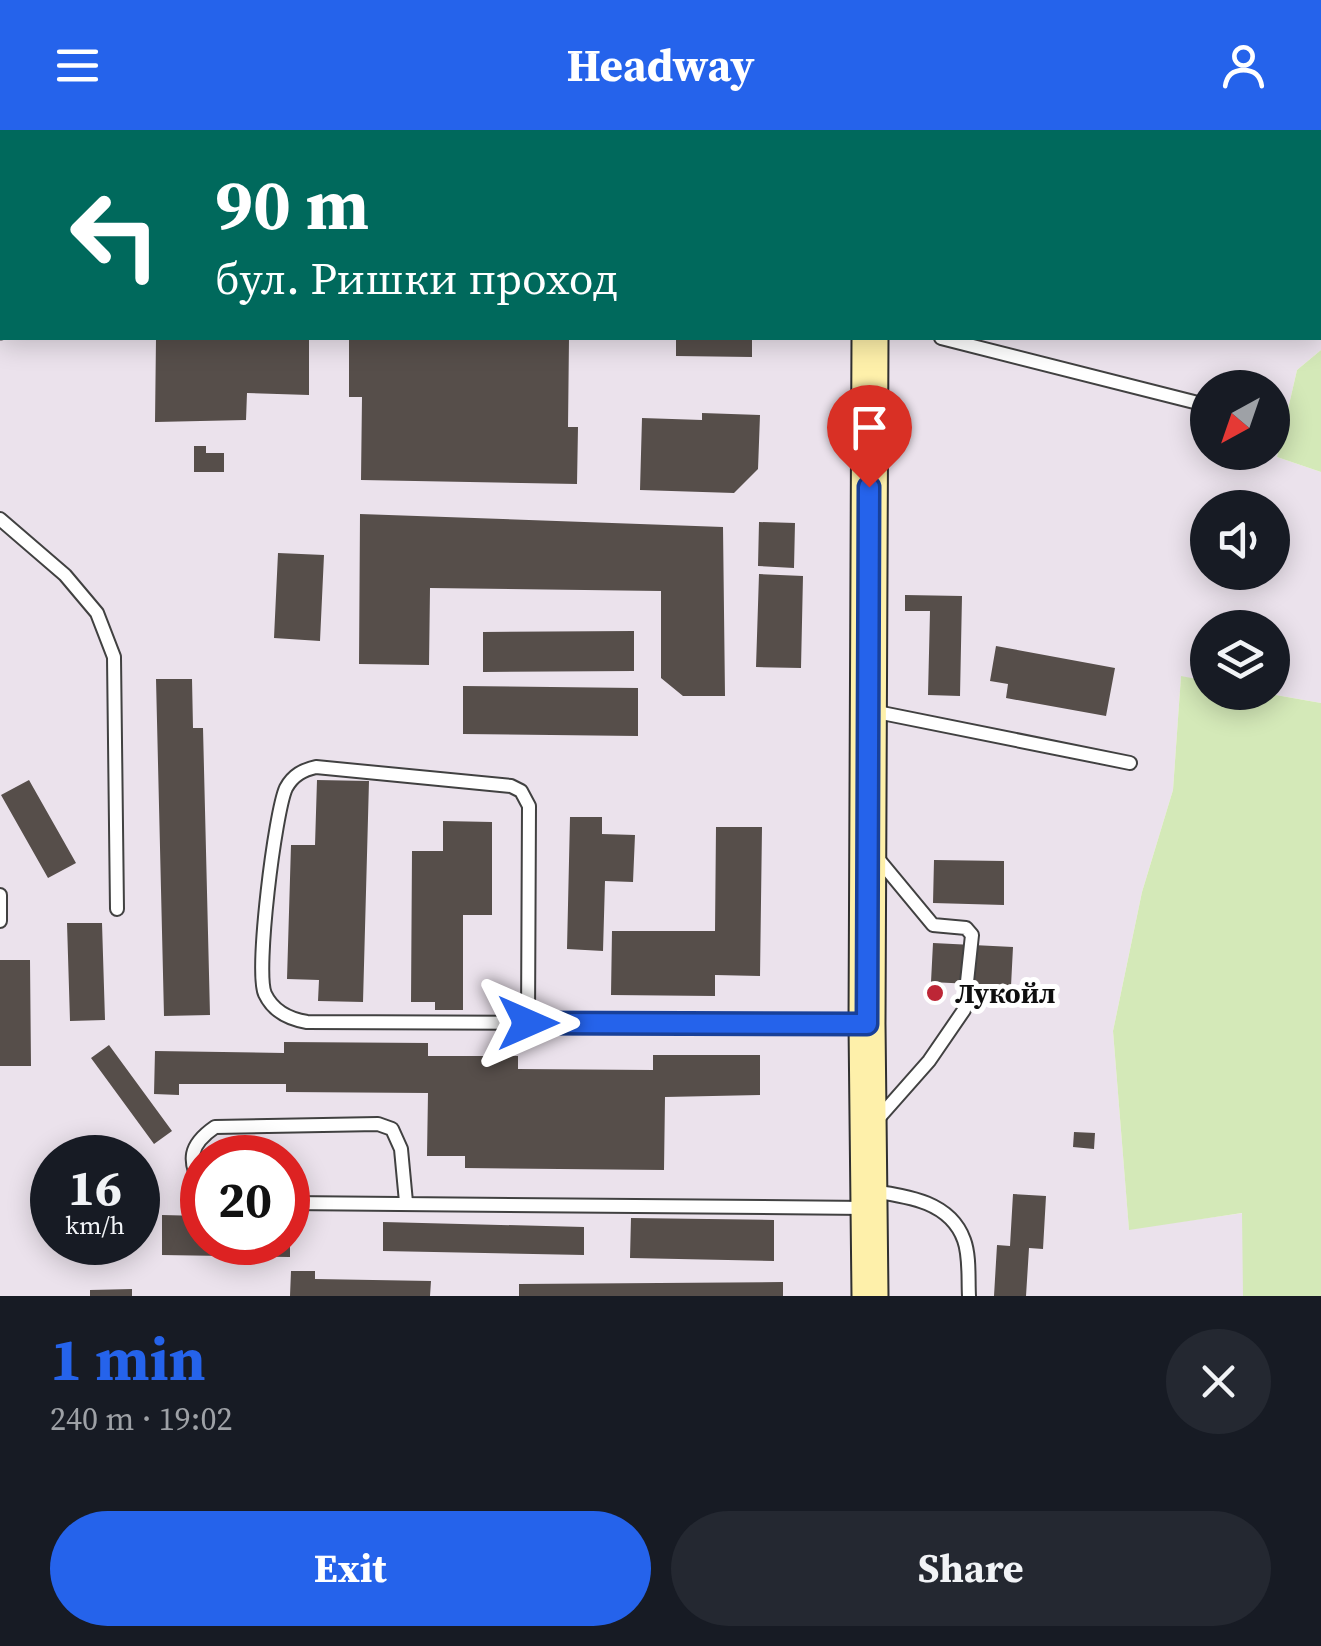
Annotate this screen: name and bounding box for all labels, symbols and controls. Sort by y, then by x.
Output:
text: Headway [566,34,755,96]
icon: menu [50,38,105,93]
icon: person [1216,38,1271,93]
text: 90 m [215,156,369,252]
icon: left [50,170,180,300]
text: бул. Ришки проход [215,247,618,309]
north arrow [1190,370,1290,470]
map controls [1190,370,1290,710]
pin [827,385,912,488]
icon: arrive [842,400,897,455]
button: sound [1190,490,1290,590]
button: layers [1190,610,1290,710]
position arrow [476,971,580,1075]
place label: Лукойл [955,974,1056,1012]
marker: Лукойл [924,982,946,1004]
speed limit sign: 20 [180,1135,310,1265]
text: 16 [68,1153,122,1222]
text: km/h [65,1208,125,1242]
text: 1 min [50,1318,206,1400]
button: close [1166,1329,1271,1434]
text: 240 m · 19:02 [50,1397,232,1441]
button: Exit [50,1511,651,1626]
button: Share [671,1511,1271,1626]

